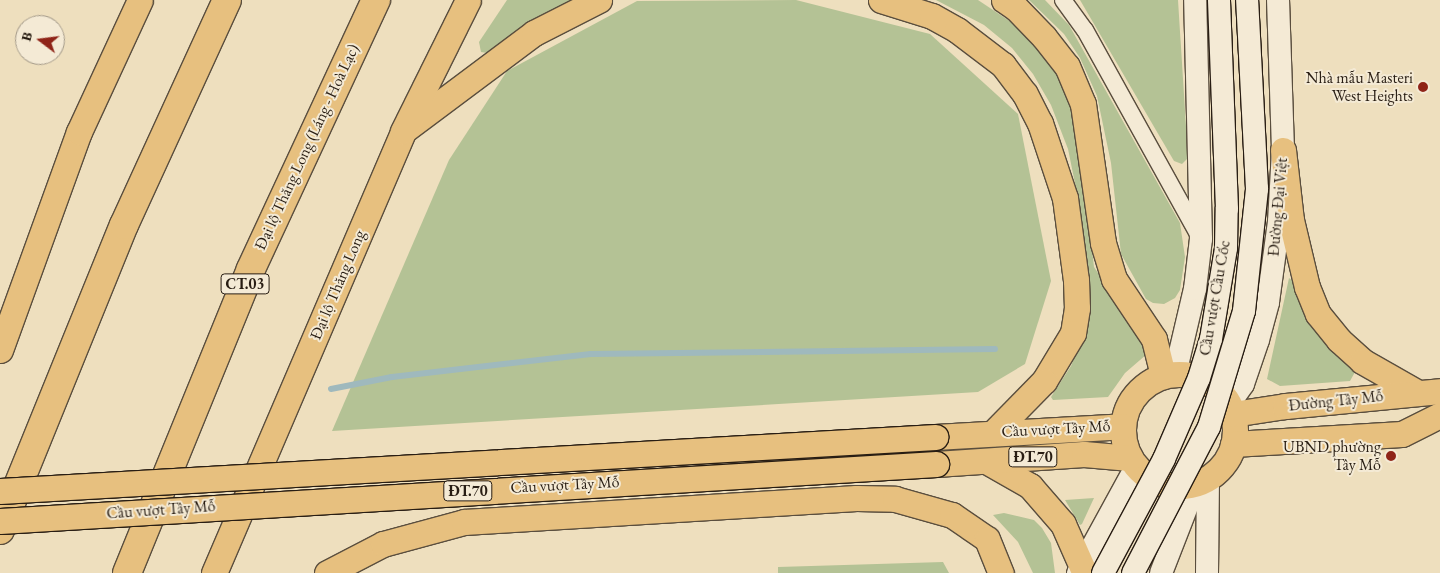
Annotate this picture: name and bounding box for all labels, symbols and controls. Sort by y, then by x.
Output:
north arrow [15,15,65,65]
text: B [17,30,36,43]
street label: Đại lộ Thăng Long (Láng - Hoà Lạc) [251,41,363,253]
place label: Nhà mẫu Masteri West Heights [1306,68,1413,106]
marker: Nhà mẫu Masteri West Heights [1417,81,1429,93]
street label: Đường Đại Việt [1264,157,1292,257]
street label: Đại lộ Thăng Long [306,227,370,343]
street label: Cầu vượt Cầu Cốc [1195,239,1235,357]
road number: CT.03 [220,272,270,296]
street label: Đường Tây Mỗ [1288,386,1384,416]
street label: Cầu vượt Tây Mỗ [1001,417,1111,441]
place label: UBND phường Tây Mỗ [1283,437,1381,475]
road number: ĐT.70 [1008,444,1058,470]
marker: UBND phường Tây Mỗ [1385,450,1397,462]
street label: Cầu vượt Tây Mỗ [510,473,620,497]
road number: ĐT.70 [443,478,493,504]
street label: Cầu vượt Tây Mỗ [106,497,216,523]

